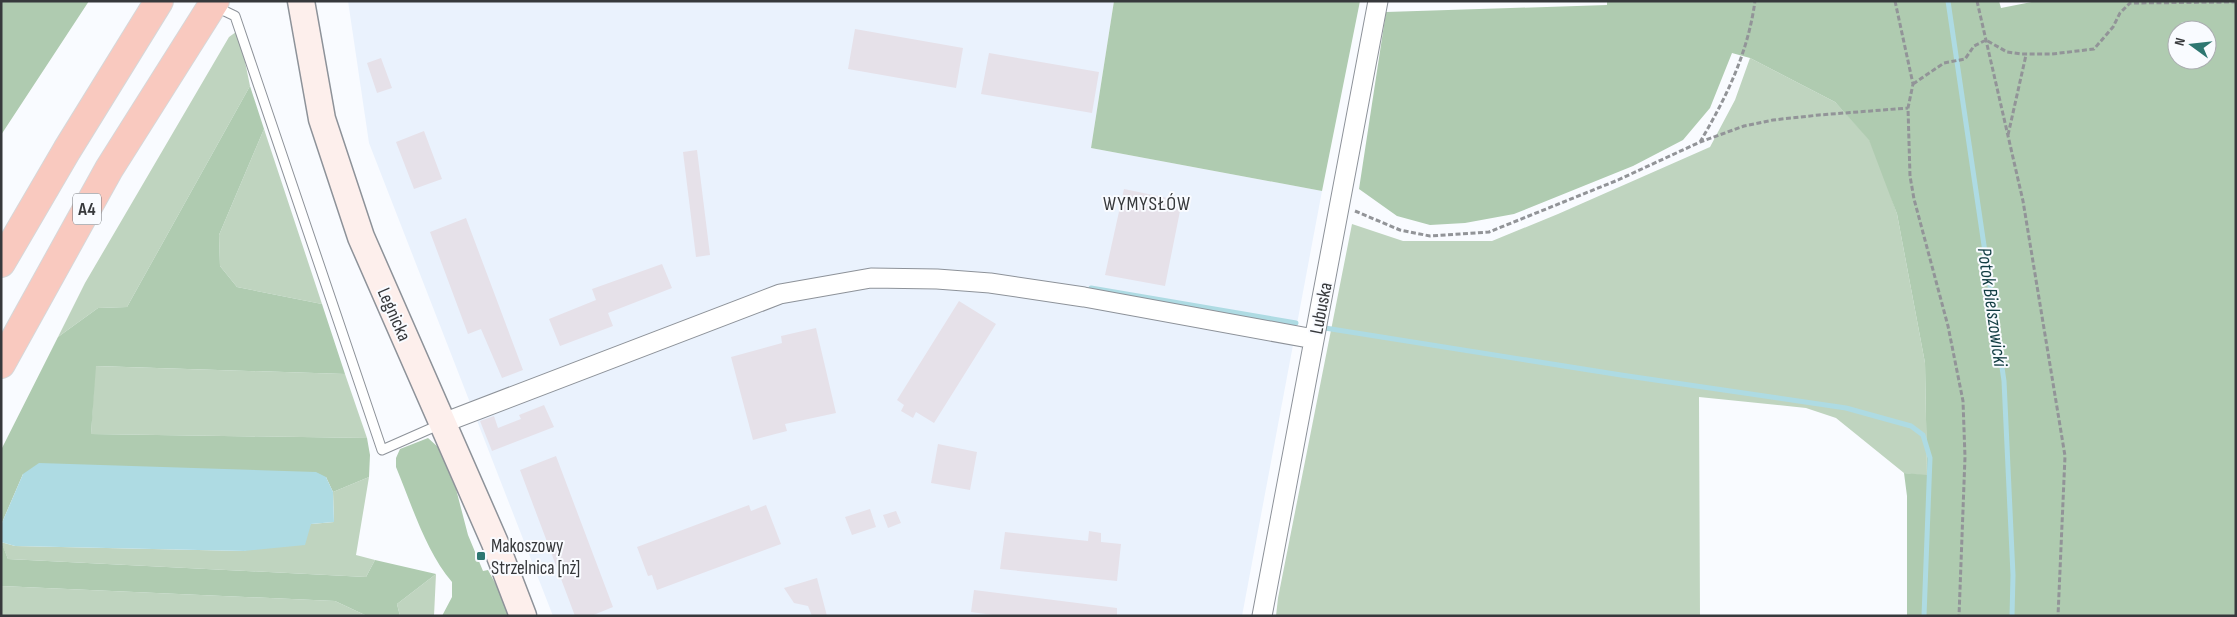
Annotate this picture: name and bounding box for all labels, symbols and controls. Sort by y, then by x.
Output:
north arrow [2167,20,2217,70]
text: N [2171,36,2189,48]
district label: WYMYSŁÓW [1103,192,1191,216]
road number: A4 [73,193,101,224]
water label: Potok Bielszowicki [1972,246,2012,370]
street label: Lubuska [1305,280,1338,336]
street label: Legnicka [372,284,416,345]
place label: Makoszowy Strzelnica [nż] [491,535,580,580]
marker: Makoszowy Strzelnica [nż] [475,550,487,562]

